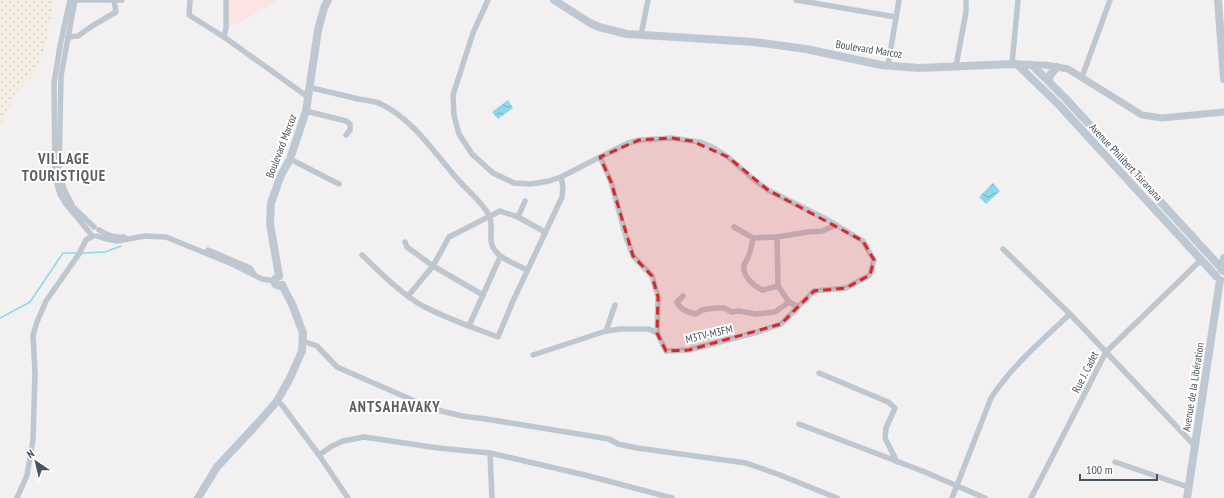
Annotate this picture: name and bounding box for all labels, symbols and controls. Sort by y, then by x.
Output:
street label: Boulevard Marcoz [835,37,903,61]
street label: Boulevard Marcoz [262,112,300,180]
street label: Avenue Philibert Tsiranana [1086,120,1166,204]
district label: VILLAGE TOURISTIQUE [22,149,106,185]
street label: M3TV-M3FM [684,322,734,346]
street label: Avenue de la Libération [1179,341,1207,432]
street label: Rue J. Cadet [1069,349,1101,395]
district label: ANTSAHAVAKY [348,397,441,416]
north arrow [16,442,56,482]
text: N [24,446,37,461]
scale bar [1080,456,1157,482]
text: 100 m [1086,462,1113,477]

